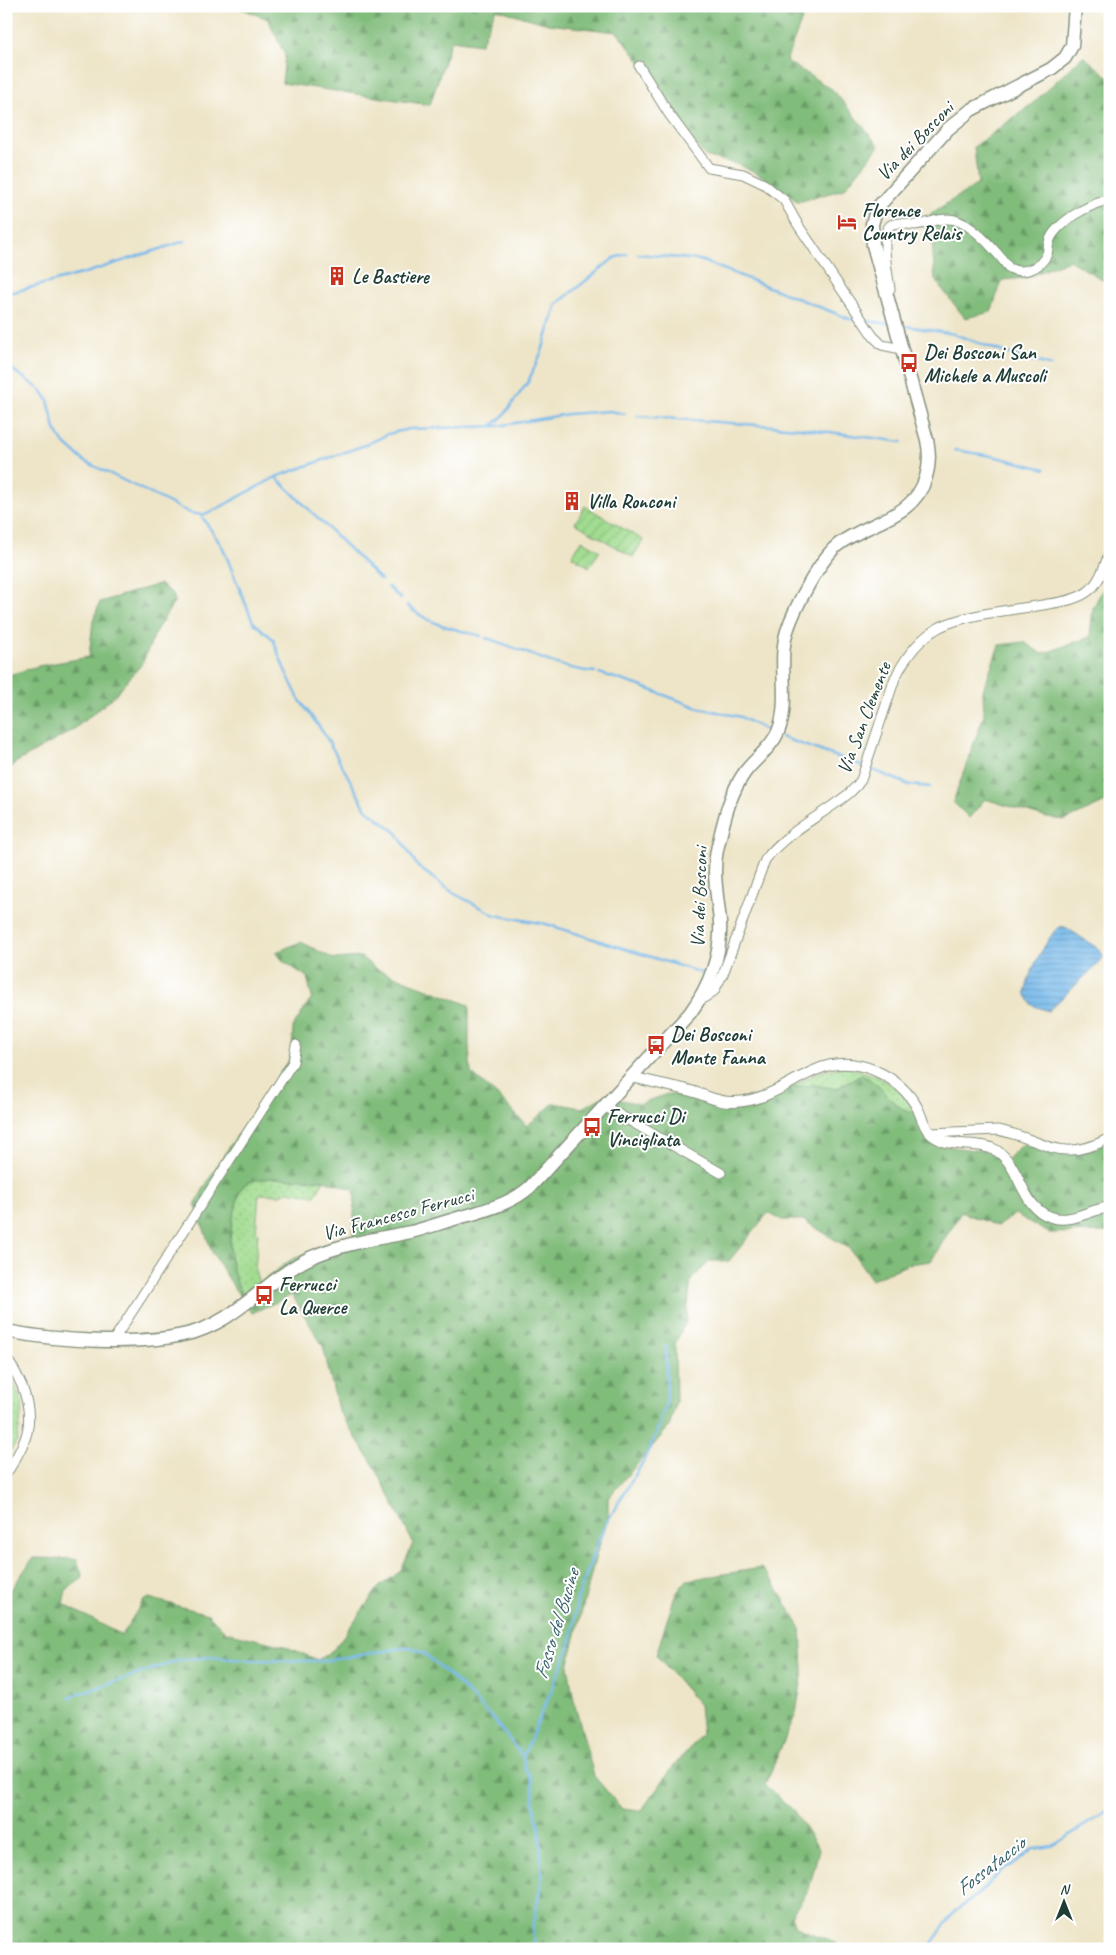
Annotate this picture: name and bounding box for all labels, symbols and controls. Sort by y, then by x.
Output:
street label: Via dei Bosconi [871,94,961,186]
place label: Florence Country Relais [862,198,963,246]
hotel icon: Florence Country Relais [836,211,858,233]
place label: Le Bastiere [352,264,430,289]
building icon: Le Bastiere [326,265,348,287]
place label: Dei Bosconi San Michele a Muscoli [924,340,1049,388]
bus stop icon: Dei Bosconi San Michele a Muscoli [898,352,920,374]
place label: Villa Ronconi [587,489,678,514]
building icon: Villa Ronconi [561,490,583,512]
street label: Via San Clemente [831,657,897,777]
street label: Via dei Bosconi [685,844,713,948]
place label: Dei Bosconi Monte Fanna [671,1022,767,1070]
bus stop icon: Dei Bosconi Monte Fanna [645,1034,667,1056]
place label: Ferrucci Di Vincigliata [607,1104,687,1152]
bus stop icon: Ferrucci Di Vincigliata [581,1116,603,1138]
street label: Via Francesco Ferrucci [320,1181,478,1246]
place label: Ferrucci La Querce [279,1272,349,1320]
bus stop icon: Ferrucci La Querce [253,1284,275,1306]
water label: Fosso del Bucine [527,1563,586,1682]
water label: Fossataccio [950,1829,1033,1901]
north arrow [1038,1878,1088,1928]
text: N [1060,1881,1071,1898]

